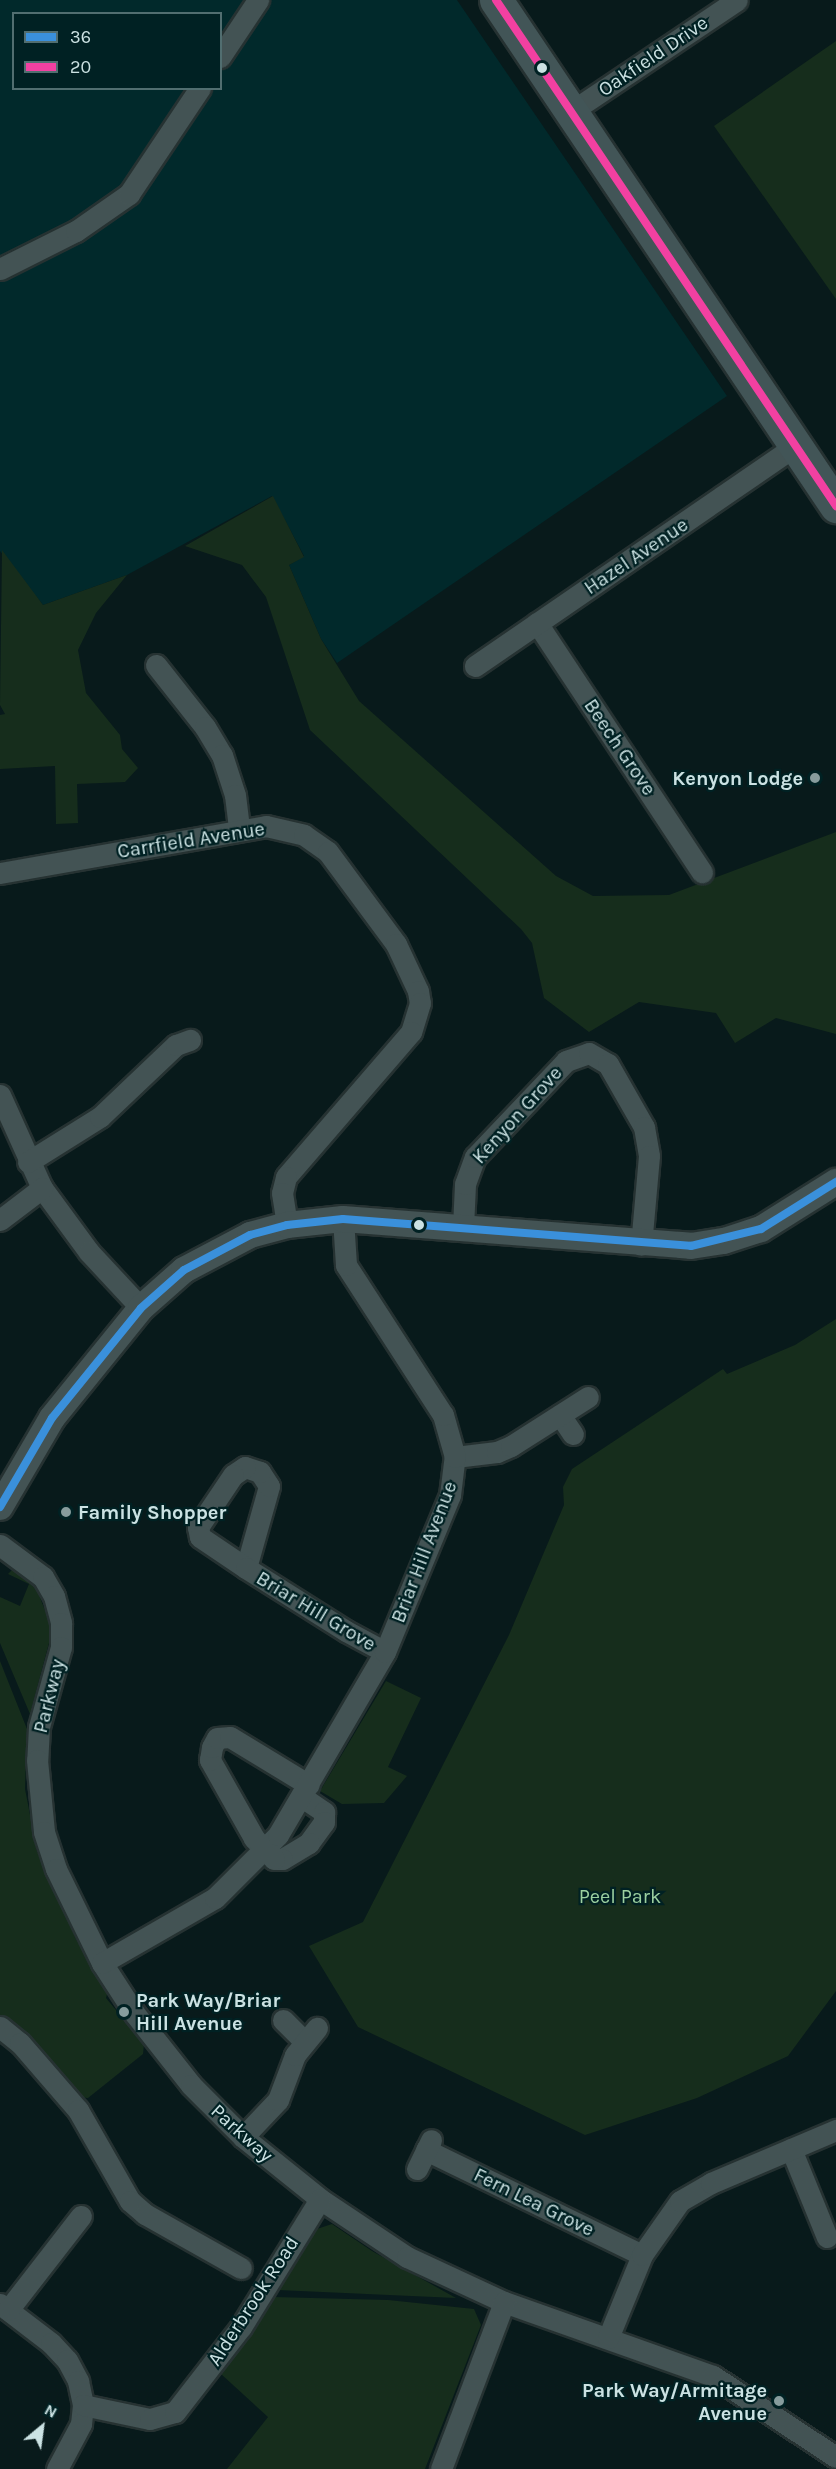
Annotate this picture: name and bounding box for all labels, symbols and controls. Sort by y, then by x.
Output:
street label: Oakfield Drive [594,10,712,102]
legend [12,12,222,90]
text: 36 [70,26,91,48]
text: 20 [70,56,91,78]
unlabelled marker [536,62,548,74]
street label: Hazel Avenue [579,512,693,600]
street label: Beech Grove [579,694,661,800]
place label: Kenyon Lodge [672,766,803,790]
marker: Kenyon Lodge [808,771,822,785]
street label: Carrfield Avenue [116,817,266,863]
street label: Kenyon Grove [467,1061,567,1169]
unlabelled marker [413,1219,425,1231]
street label: Briar Hill Avenue [386,1478,462,1626]
place label: Family Shopper [78,1500,226,1524]
marker: Family Shopper [59,1505,73,1519]
street label: Briar Hill Grove [252,1566,380,1656]
street label: Parkway [28,1657,70,1735]
park label: Peel Park [579,1884,661,1908]
place label: Park Way/Briar Hill Avenue [136,1988,280,2035]
marker: Park Way/Briar Hill Avenue [117,2005,131,2019]
street label: Parkway [206,2099,278,2167]
street label: Fern Lea Grove [470,2163,598,2241]
street label: Alderbrook Road [202,2232,304,2370]
place label: Park Way/Armitage Avenue [582,2378,767,2425]
marker: Park Way/Armitage Avenue [772,2394,786,2408]
north arrow [12,2397,72,2457]
text: N [41,2400,61,2422]

